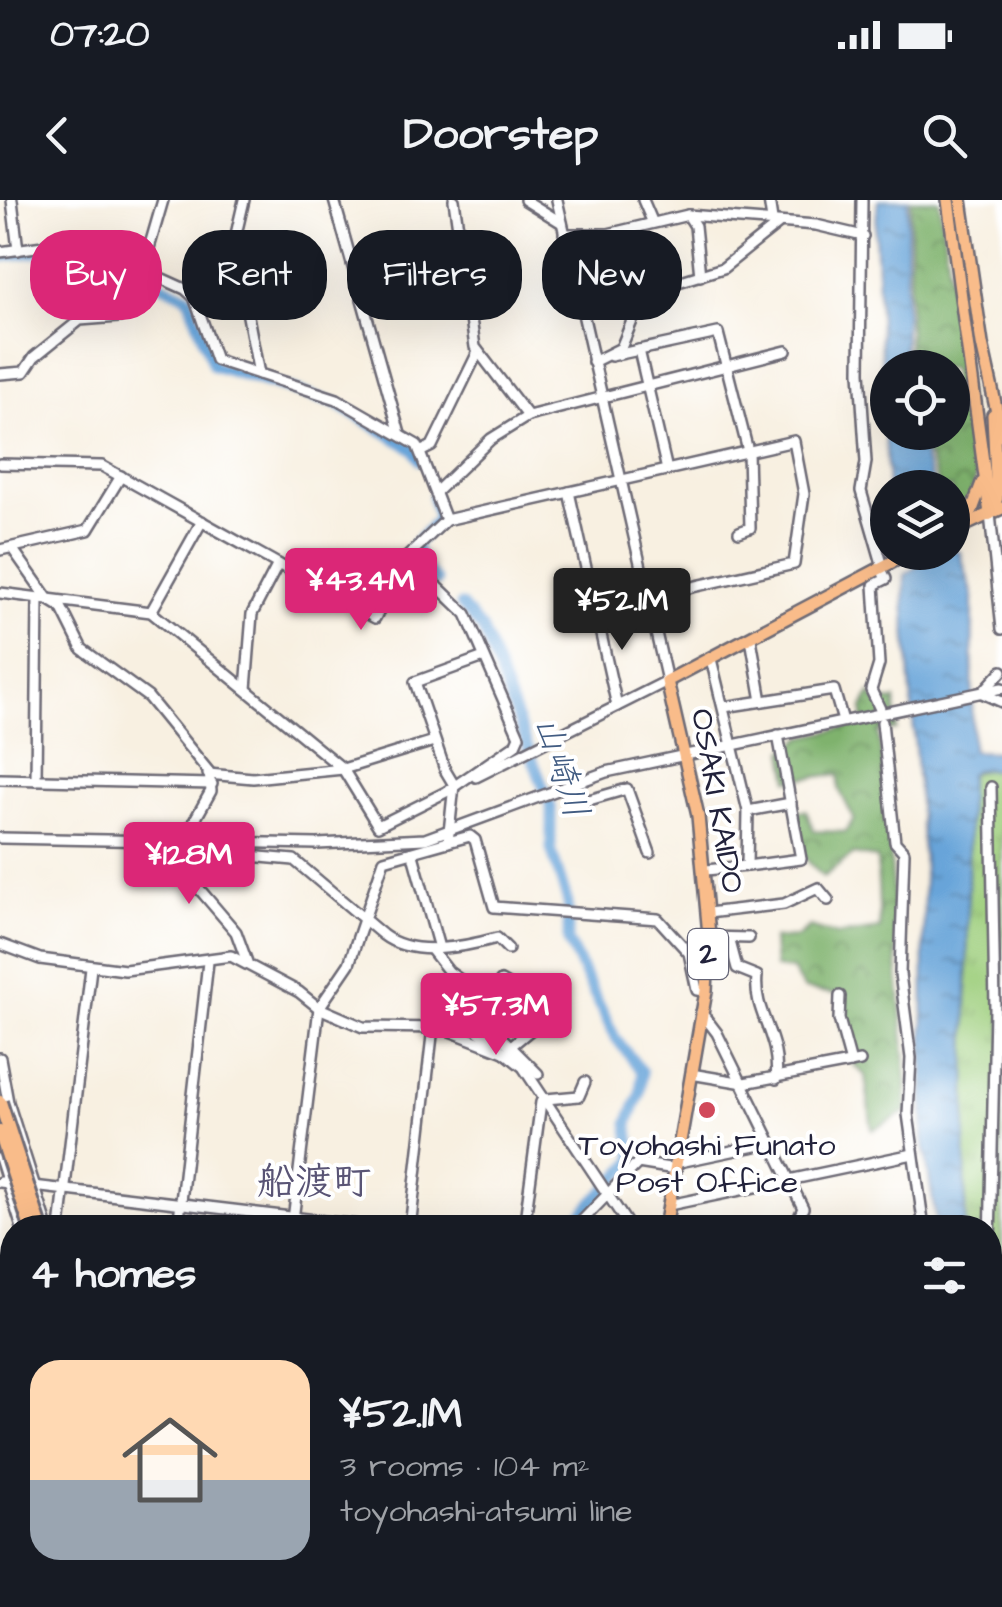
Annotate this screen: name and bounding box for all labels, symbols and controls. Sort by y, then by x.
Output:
text: 07:20 [50,9,149,61]
text: Doorstep [404,104,598,166]
icon: back [30,108,85,163]
icon: search [917,108,972,163]
chip: Buy [30,230,162,320]
chip: Rent [182,230,327,320]
chip: Filters [347,230,522,320]
chip: New [542,230,682,320]
map controls [870,350,970,570]
button: locate [870,350,970,450]
button: layers [870,470,970,570]
pin: ¥43.4M [280,548,442,633]
text: ¥43.4M [307,558,415,603]
pin: ¥52.1M [541,568,703,653]
text: ¥52.1M [575,578,669,623]
street label: OSAKI KAIDO [679,705,755,897]
water label: 山崎川 [521,709,601,825]
pin: ¥128M [119,822,259,907]
text: ¥128M [146,832,232,877]
road number: 2 [688,929,728,979]
pin: ¥57.3M [415,973,577,1058]
text: ¥57.3M [443,983,549,1028]
marker: Toyohashi Funato Post Office [696,1099,718,1121]
place label: Toyohashi Funato Post Office [579,1123,835,1205]
district label: 船渡町 [257,1157,371,1209]
text: 4 homes [30,1246,196,1304]
icon: filters [917,1248,972,1303]
text: ¥52.1M [340,1386,462,1444]
icon: home [110,1400,230,1520]
text: 3 rooms · 104 m² [340,1444,590,1489]
text: toyohashi-atsumi line [340,1489,633,1534]

